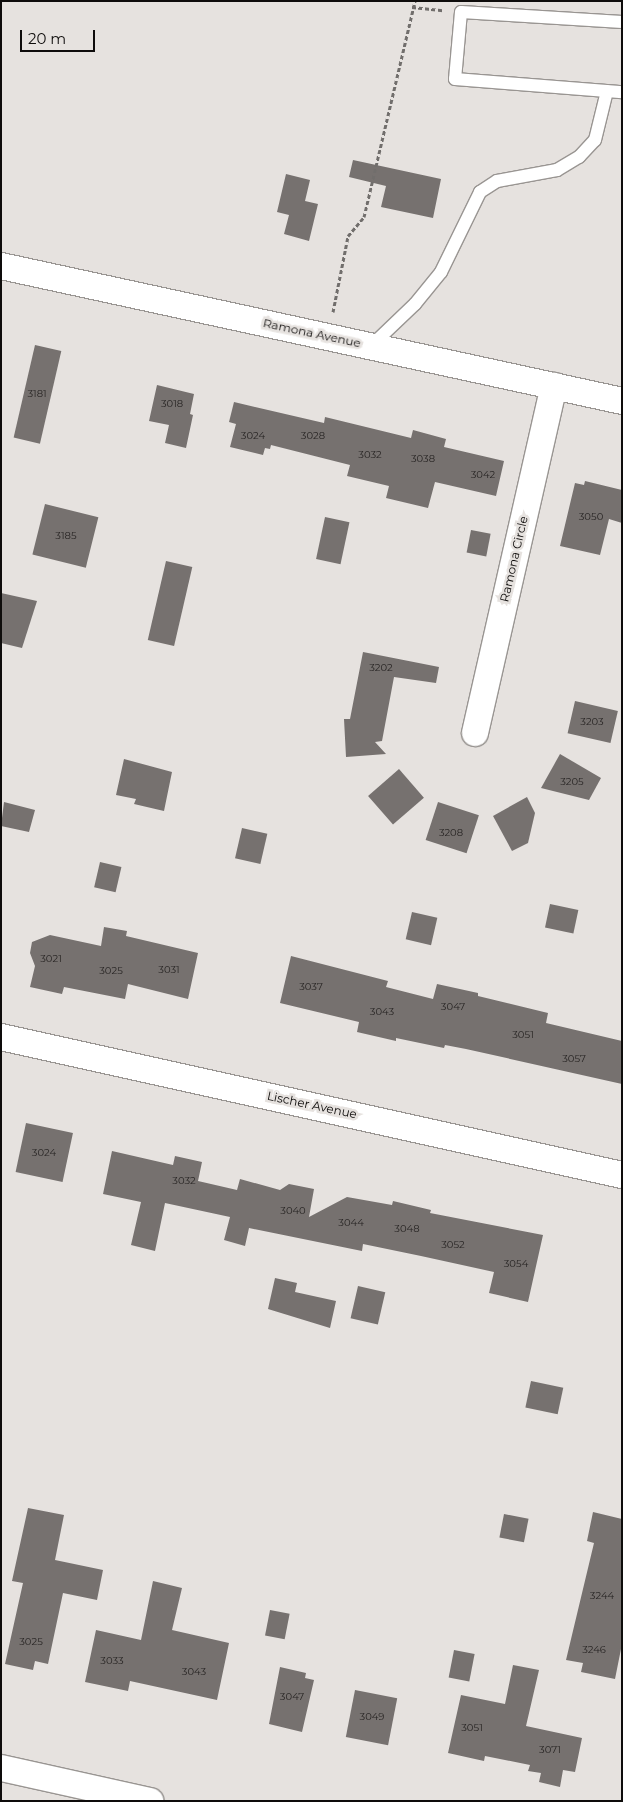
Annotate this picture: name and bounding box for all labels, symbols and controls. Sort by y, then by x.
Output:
scale bar [22,20,98,52]
text: 20 m [28,29,66,48]
street label: Ramona Avenue [262,316,362,350]
house number: 3181 [27,388,47,400]
house number: 3018 [161,398,183,410]
house number: 3024 [241,430,265,442]
house number: 3028 [301,430,325,442]
house number: 3032 [358,449,382,461]
house number: 3038 [411,453,435,465]
house number: 3042 [471,469,495,481]
house number: 3050 [579,511,603,523]
street label: Ramona Circle [497,515,531,603]
house number: 3185 [55,530,77,542]
house number: 3202 [369,662,393,674]
house number: 3203 [580,716,604,728]
house number: 3205 [560,776,584,788]
house number: 3208 [439,827,463,839]
house number: 3021 [40,953,62,965]
house number: 3031 [158,964,180,976]
house number: 3025 [99,965,123,977]
house number: 3037 [299,981,323,993]
house number: 3047 [441,1001,465,1013]
house number: 3043 [370,1006,394,1018]
house number: 3051 [512,1029,534,1041]
house number: 3057 [562,1053,586,1065]
street label: Lischer Avenue [266,1088,358,1122]
house number: 3024 [32,1147,56,1159]
house number: 3032 [172,1175,196,1187]
house number: 3040 [280,1205,306,1217]
house number: 3044 [338,1217,364,1229]
house number: 3048 [394,1223,420,1235]
house number: 3052 [441,1239,465,1251]
house number: 3054 [504,1258,528,1270]
house number: 3244 [590,1590,614,1602]
house number: 3025 [19,1636,43,1648]
house number: 3246 [582,1644,606,1656]
house number: 3033 [100,1655,124,1667]
house number: 3043 [182,1666,206,1678]
house number: 3047 [280,1691,304,1703]
house number: 3049 [360,1711,384,1723]
house number: 3051 [461,1722,483,1734]
house number: 3071 [539,1744,561,1756]

